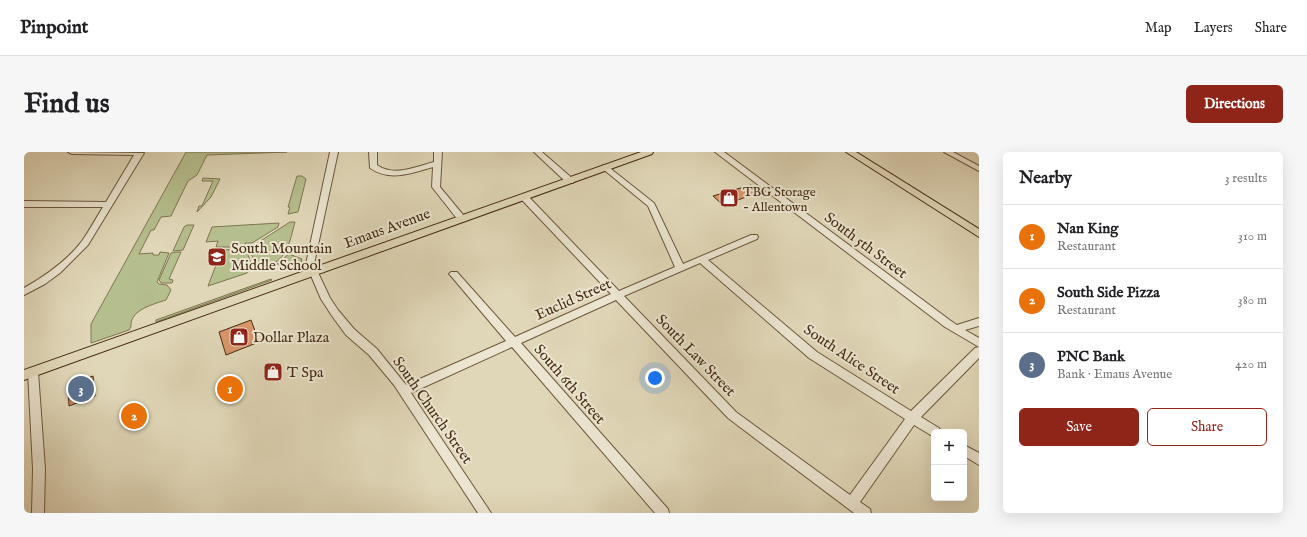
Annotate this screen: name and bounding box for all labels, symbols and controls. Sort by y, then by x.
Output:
text: Pinpoint [20,16,88,40]
text: Map [1145,19,1172,37]
text: Layers [1194,19,1233,37]
text: Share [1255,19,1287,37]
button: Directions [1186,85,1283,123]
text: Find us [24,87,110,122]
text: Nearby [1019,168,1072,189]
text: 3 results [1225,170,1267,187]
place label: TBG Storage - Allentown [743,184,816,216]
shop icon: TBG Storage - Allentown [718,187,740,209]
street label: Emaus Avenue [341,204,433,253]
street label: South 5th Street [820,208,911,283]
text: Nan King [1057,219,1118,238]
text: 1 [1030,228,1034,245]
text: 310 m [1238,228,1267,245]
text: Restaurant [1057,238,1116,255]
place label: South Mountain Middle School [231,239,332,275]
school or university icon: South Mountain Middle School [206,246,228,268]
street label: Euclid Street [532,274,614,325]
text: South Side Pizza [1057,283,1160,302]
text: 2 [1029,292,1035,309]
text: 380 m [1238,292,1267,309]
text: Restaurant [1057,302,1116,319]
street label: South Law Street [652,310,740,401]
street label: South Alice Street [800,320,903,399]
shop icon: Dollar Plaza [228,326,250,348]
place label: Dollar Plaza [253,328,330,347]
street label: South 6th Street [530,340,610,428]
text: PNC Bank [1057,347,1125,366]
street label: South Church Street [388,353,477,468]
text: 3 [1030,356,1034,373]
text: 420 m [1235,356,1267,373]
shop icon: T Spa [262,361,284,383]
place label: T Spa [287,363,324,382]
text: Bank · Emaus Avenue [1057,366,1172,383]
your location [645,368,665,388]
pin: 3 [68,374,94,404]
pin: 1 [217,374,243,404]
pin: 2 [121,401,147,431]
button: Save [1019,408,1139,446]
button: Share [1147,408,1267,446]
map controls [931,429,967,501]
button: + [931,429,967,465]
button: − [931,465,967,501]

